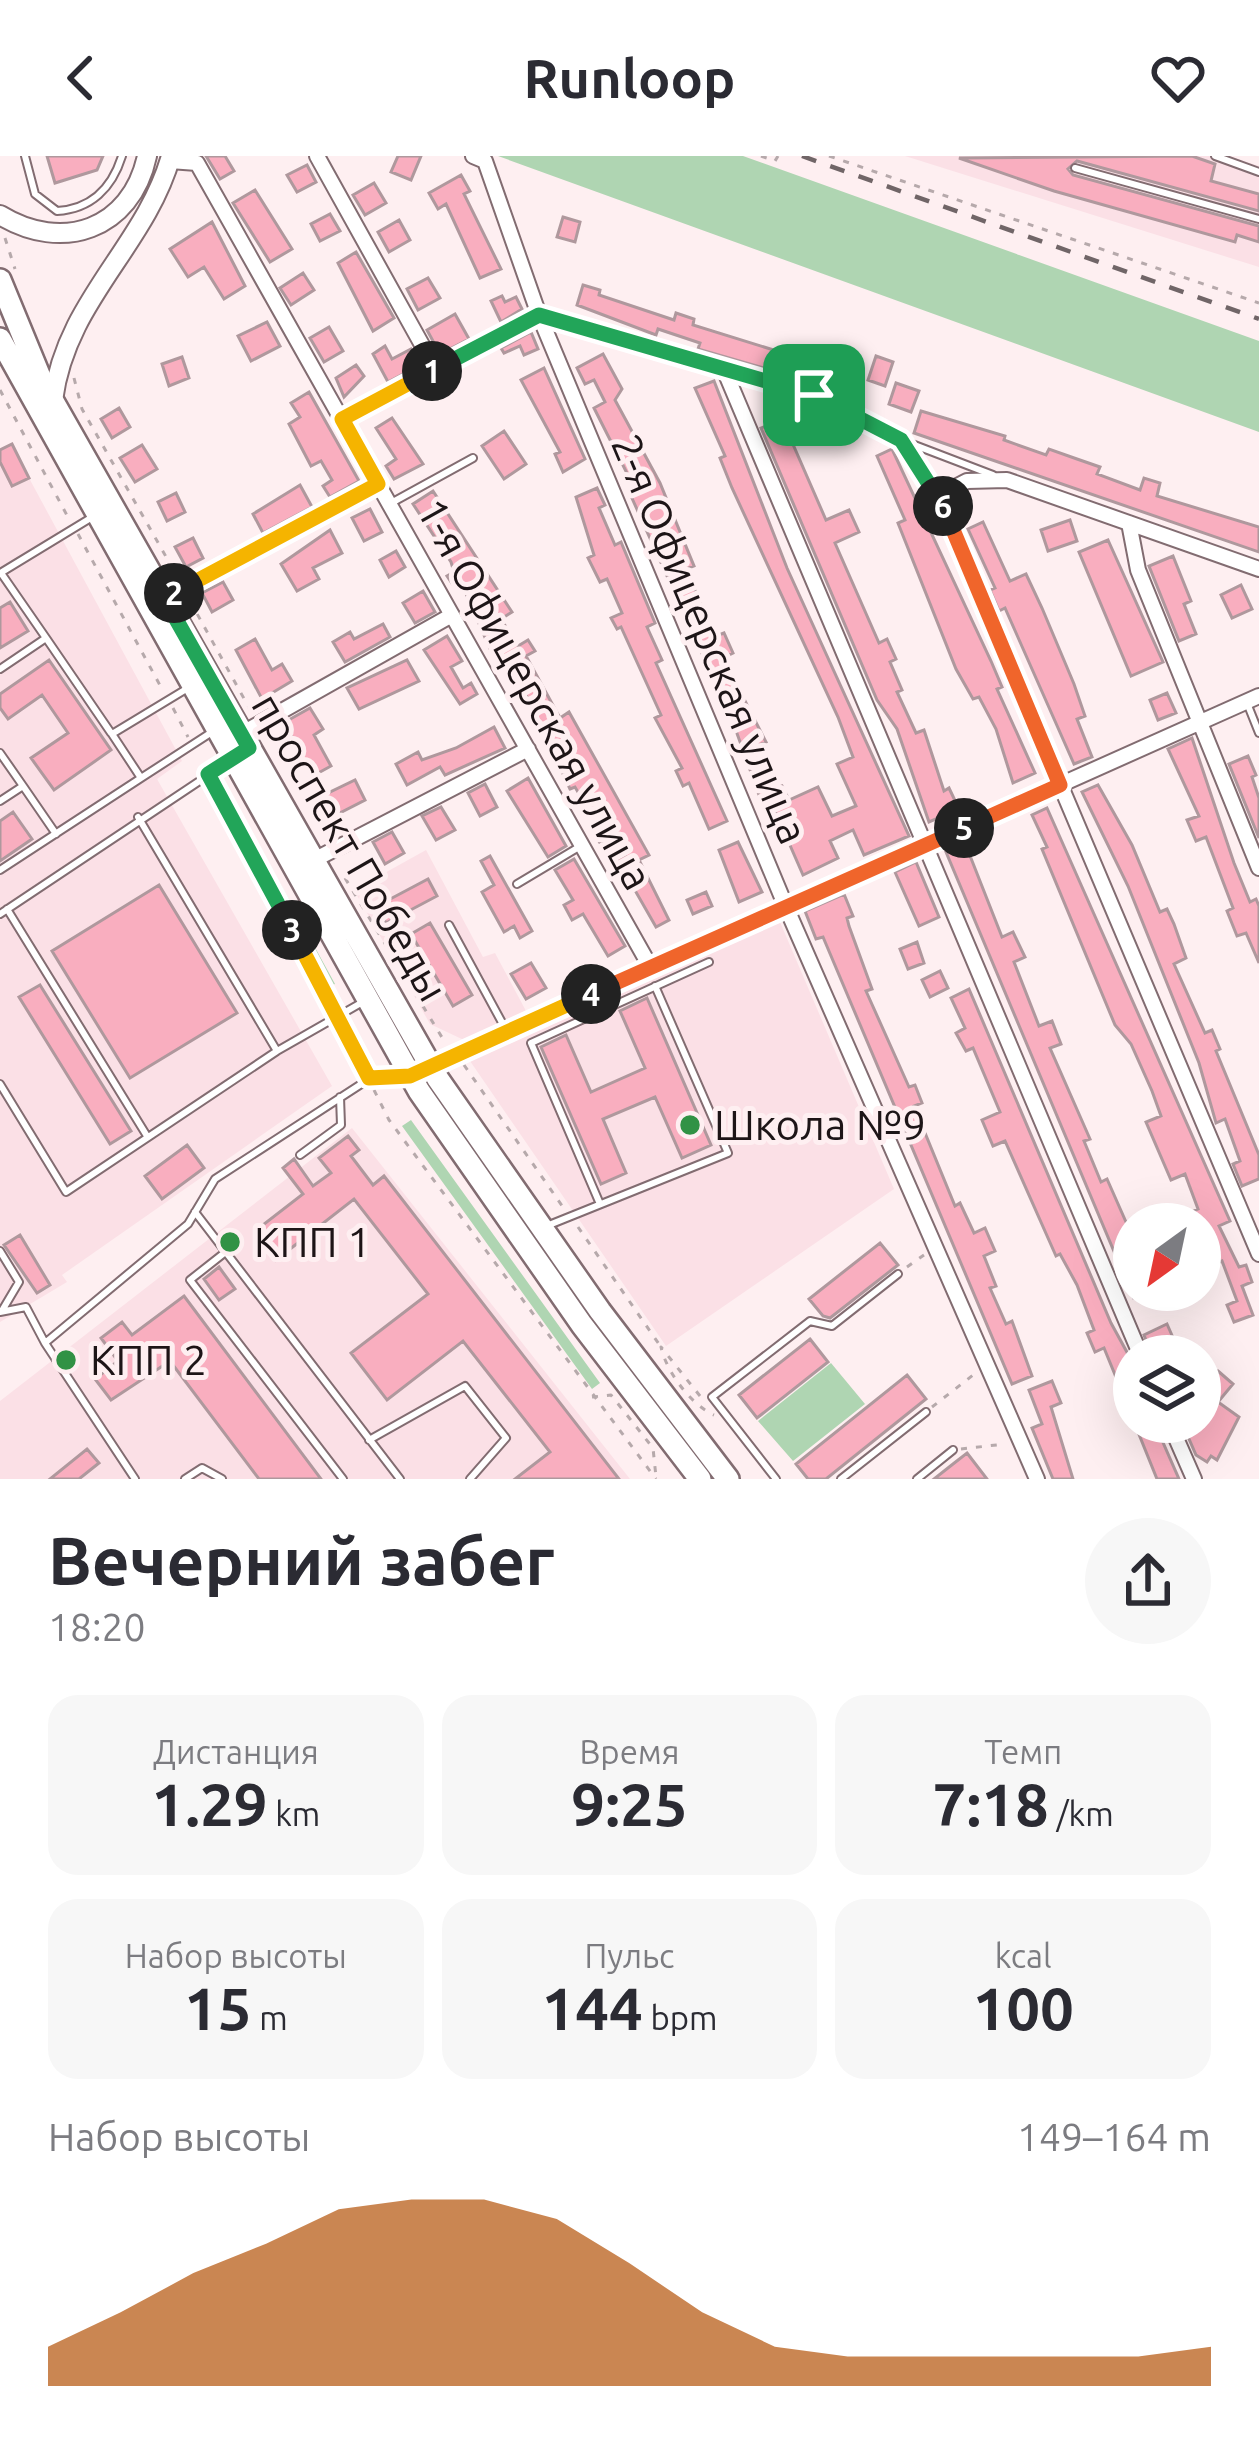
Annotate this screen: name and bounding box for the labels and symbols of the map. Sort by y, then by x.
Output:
pin: 1 [402,341,462,401]
pin [763,344,865,446]
street label: 2-я Офицерская улица [603,427,818,850]
pin: 6 [913,476,973,536]
street label: 1-я Офицерская улица [408,490,663,897]
pin: 2 [144,563,204,623]
street label: проспект Победы [243,685,458,1009]
pin: 5 [934,798,994,858]
pin: 3 [262,900,322,960]
pin: 4 [561,964,621,1024]
place label: Школа №9 [714,1101,926,1148]
marker: Школа №9 [677,1112,703,1138]
north arrow [1113,1203,1221,1311]
place label: КПП 1 [254,1218,371,1265]
marker: КПП 1 [217,1229,243,1255]
place label: КПП 2 [90,1336,207,1383]
marker: КПП 2 [53,1347,79,1373]

